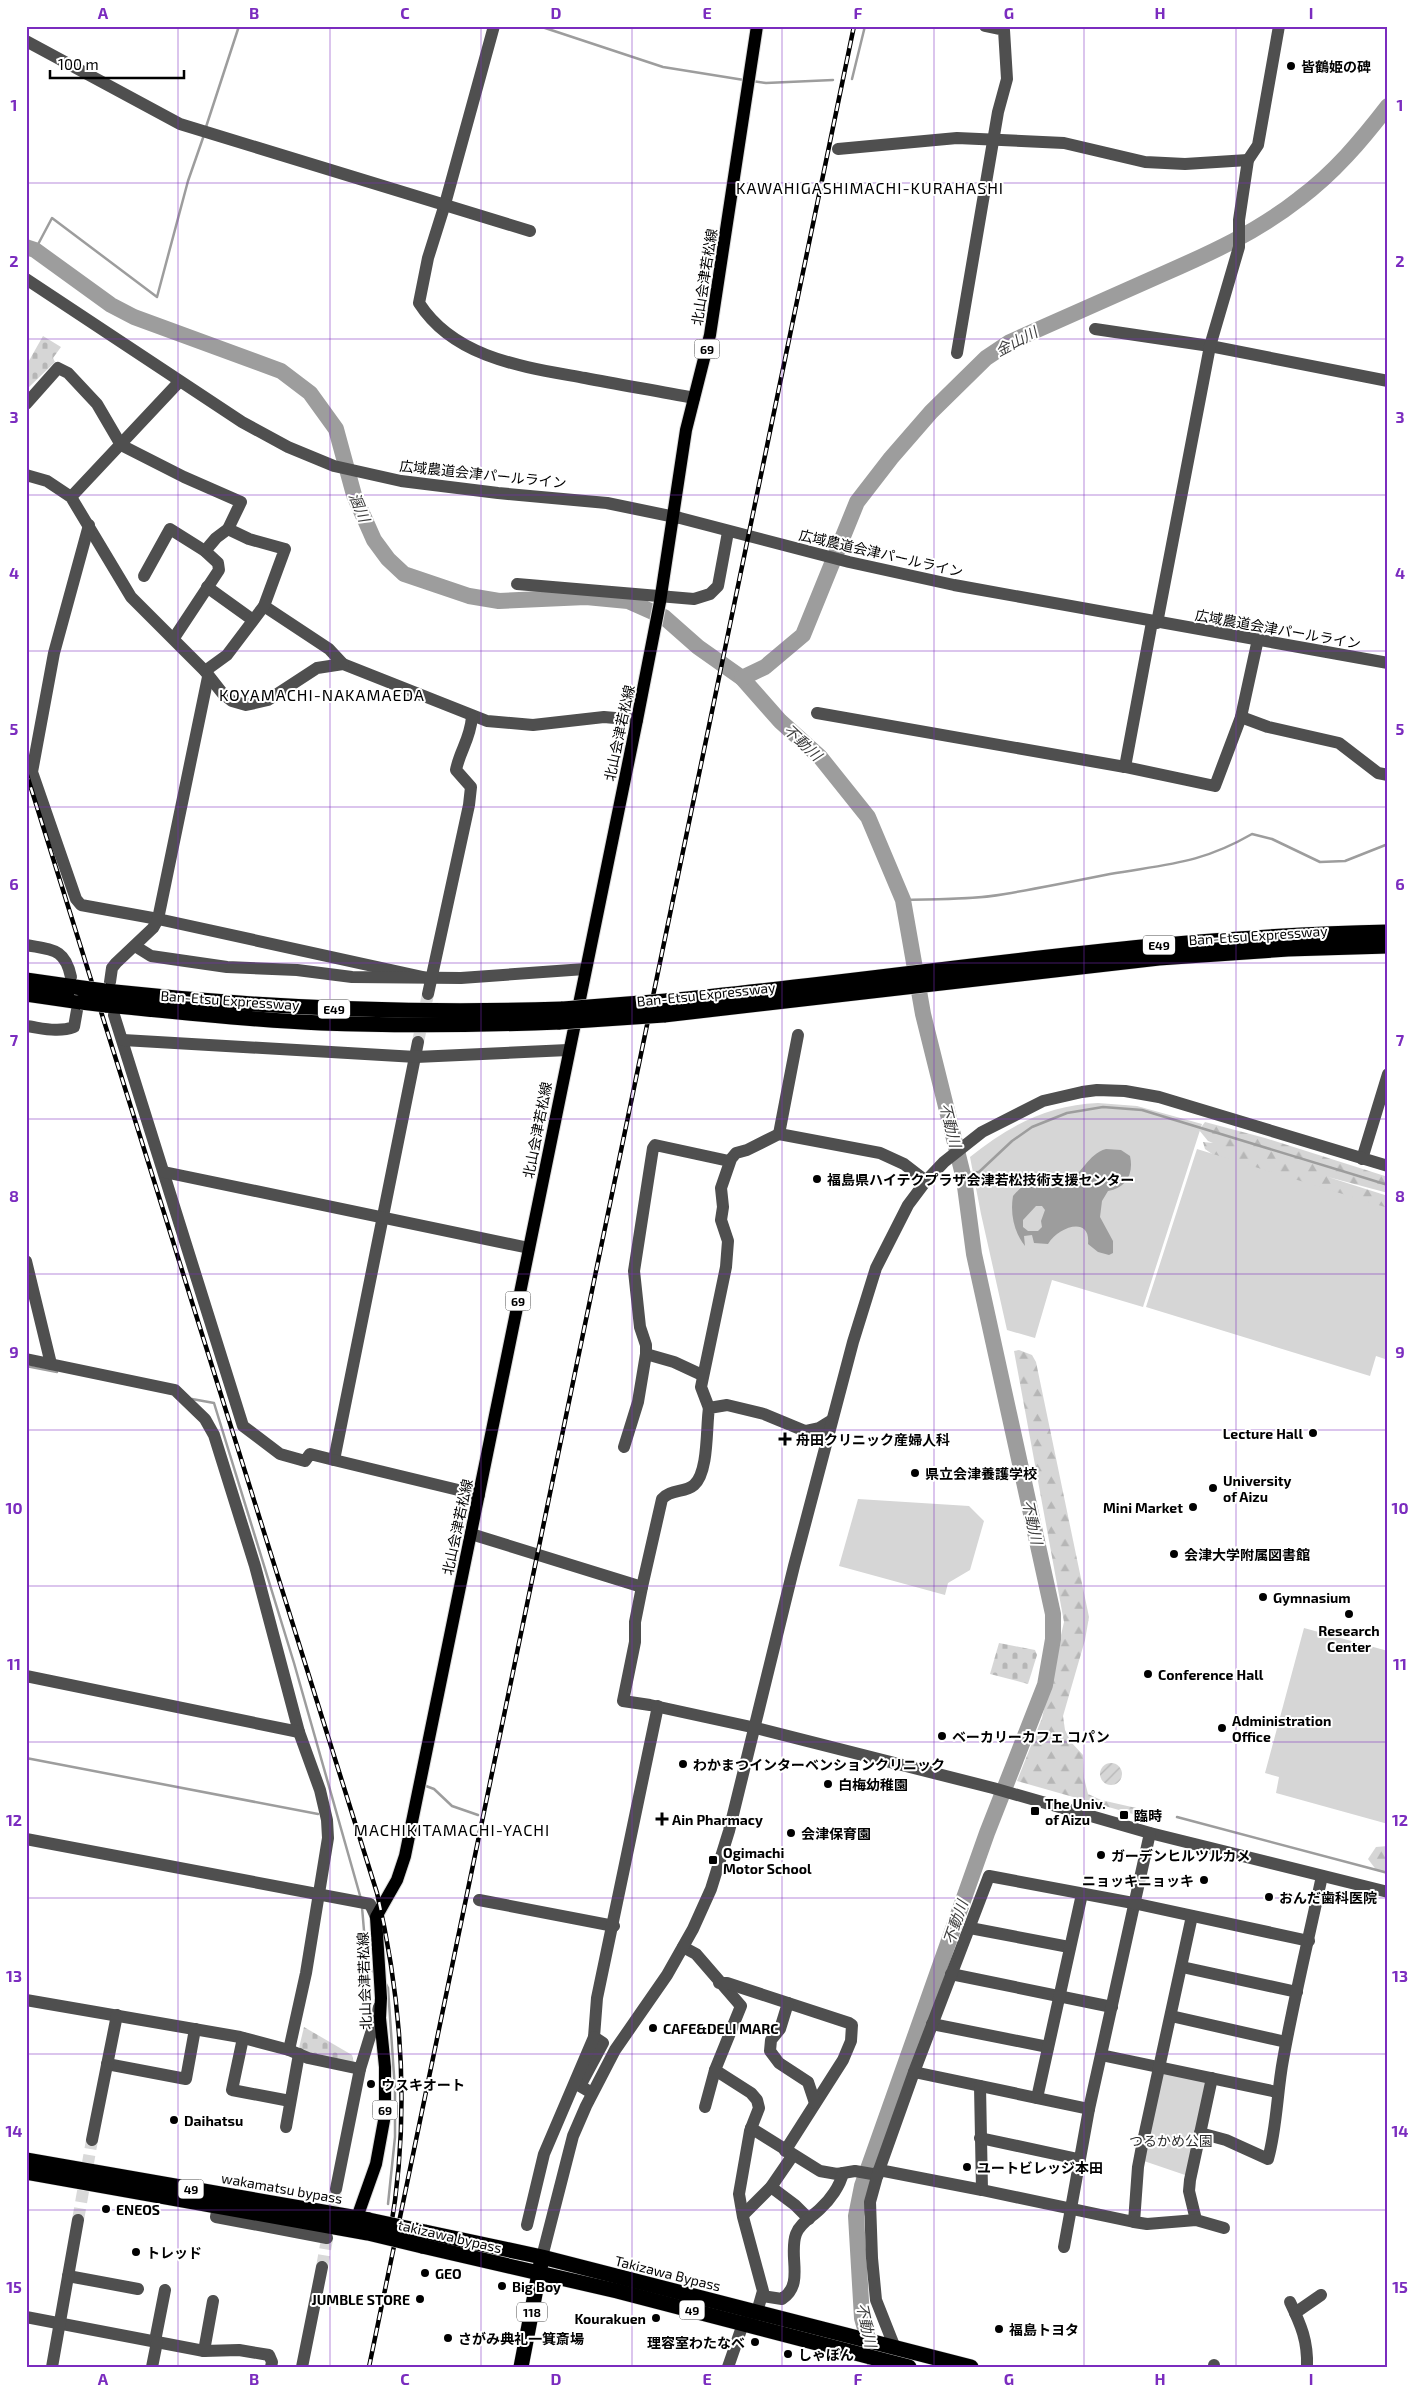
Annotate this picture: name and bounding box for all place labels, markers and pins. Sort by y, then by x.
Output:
place label: 皆鶴姫の碑 [1301,58,1371,75]
marker: 皆鶴姫の碑 [1285,60,1297,72]
place label: 福島県ハイテクプラザ会津若松技術支援センター [827,1171,1134,1188]
marker: 福島県ハイテクプラザ会津若松技術支援センター [811,1173,823,1185]
place label: Lecture Hall [1223,1425,1303,1442]
marker: Lecture Hall [1307,1427,1319,1439]
place label: 舟田クリニック産婦人科 [796,1431,950,1448]
marker: 舟田クリニック産婦人科 [778,1432,792,1446]
place label: 県立会津養護学校 [925,1465,1037,1482]
marker: 県立会津養護学校 [909,1467,921,1479]
place label: University of Aizu [1223,1472,1292,1505]
marker: University of Aizu [1207,1482,1219,1494]
place label: Mini Market [1103,1499,1183,1516]
marker: Mini Market [1187,1501,1199,1513]
place label: 会津大学附属図書館 [1184,1546,1310,1563]
marker: 会津大学附属図書館 [1168,1548,1180,1560]
place label: Gymnasium [1273,1589,1351,1606]
marker: Gymnasium [1257,1591,1269,1603]
marker: Research Center [1343,1608,1355,1620]
place label: Research Center [1318,1622,1380,1655]
place label: Conference Hall [1158,1666,1264,1683]
marker: Conference Hall [1142,1668,1154,1680]
place label: Administration Office [1232,1712,1331,1745]
marker: Administration Office [1216,1722,1228,1734]
place label: ベーカリーカフェ コパン [952,1728,1110,1745]
marker: ベーカリーカフェ コパン [936,1730,948,1742]
place label: わかまつインターベンションクリニック [693,1756,945,1773]
marker: わかまつインターベンションクリニック [677,1758,689,1770]
place label: 白梅幼稚園 [838,1776,908,1793]
marker: 白梅幼稚園 [822,1778,834,1790]
place label: The Univ. of Aizu [1045,1795,1106,1828]
marker: The Univ. of Aizu [1029,1805,1041,1817]
place label: 臨時 [1134,1807,1162,1824]
marker: 臨時 [1118,1809,1130,1821]
place label: Ain Pharmacy [672,1811,763,1828]
marker: Ain Pharmacy [656,1813,668,1825]
place label: 会津保育園 [801,1825,871,1842]
marker: 会津保育園 [785,1827,797,1839]
place label: Ogimachi Motor School [723,1844,812,1877]
place label: ガーデンヒルツルカメ [1111,1847,1251,1864]
marker: ガーデンヒルツルカメ [1095,1849,1107,1861]
marker: Ogimachi Motor School [707,1854,719,1866]
place label: ニョッキニョッキ [1082,1872,1194,1889]
marker: ニョッキニョッキ [1198,1874,1210,1886]
place label: おんだ歯科医院 [1279,1889,1377,1906]
marker: おんだ歯科医院 [1263,1891,1275,1903]
place label: CAFE&DELI MARC [663,2020,778,2037]
marker: CAFE&DELI MARC [647,2022,659,2034]
place label: ウスキオート [381,2076,465,2093]
marker: ウスキオート [365,2078,377,2090]
place label: Daihatsu [184,2112,243,2129]
marker: Daihatsu [168,2114,180,2126]
place label: ユートビレッジ本田 [977,2159,1103,2176]
marker: ユートビレッジ本田 [961,2161,973,2173]
place label: ENEOS [116,2201,160,2218]
marker: ENEOS [100,2203,112,2215]
place label: トレッド [146,2244,202,2261]
marker: トレッド [130,2246,142,2258]
place label: GEO [435,2265,462,2282]
marker: GEO [419,2267,431,2279]
place label: Big Boy [512,2278,561,2295]
marker: Big Boy [496,2280,508,2292]
place label: JUMBLE STORE [312,2291,410,2308]
marker: JUMBLE STORE [414,2293,426,2305]
place label: Kourakuen [574,2310,646,2327]
marker: Kourakuen [650,2312,662,2324]
place label: 福島トヨタ [1009,2321,1079,2338]
marker: 福島トヨタ [993,2323,1005,2335]
place label: さがみ典礼一箕斎場 [458,2330,584,2347]
marker: さがみ典礼一箕斎場 [442,2332,454,2344]
place label: 理容室わたなべ [647,2334,745,2351]
marker: 理容室わたなべ [749,2336,761,2348]
place label: しゃぼん [798,2346,854,2363]
marker: しゃぼん [782,2348,794,2360]

